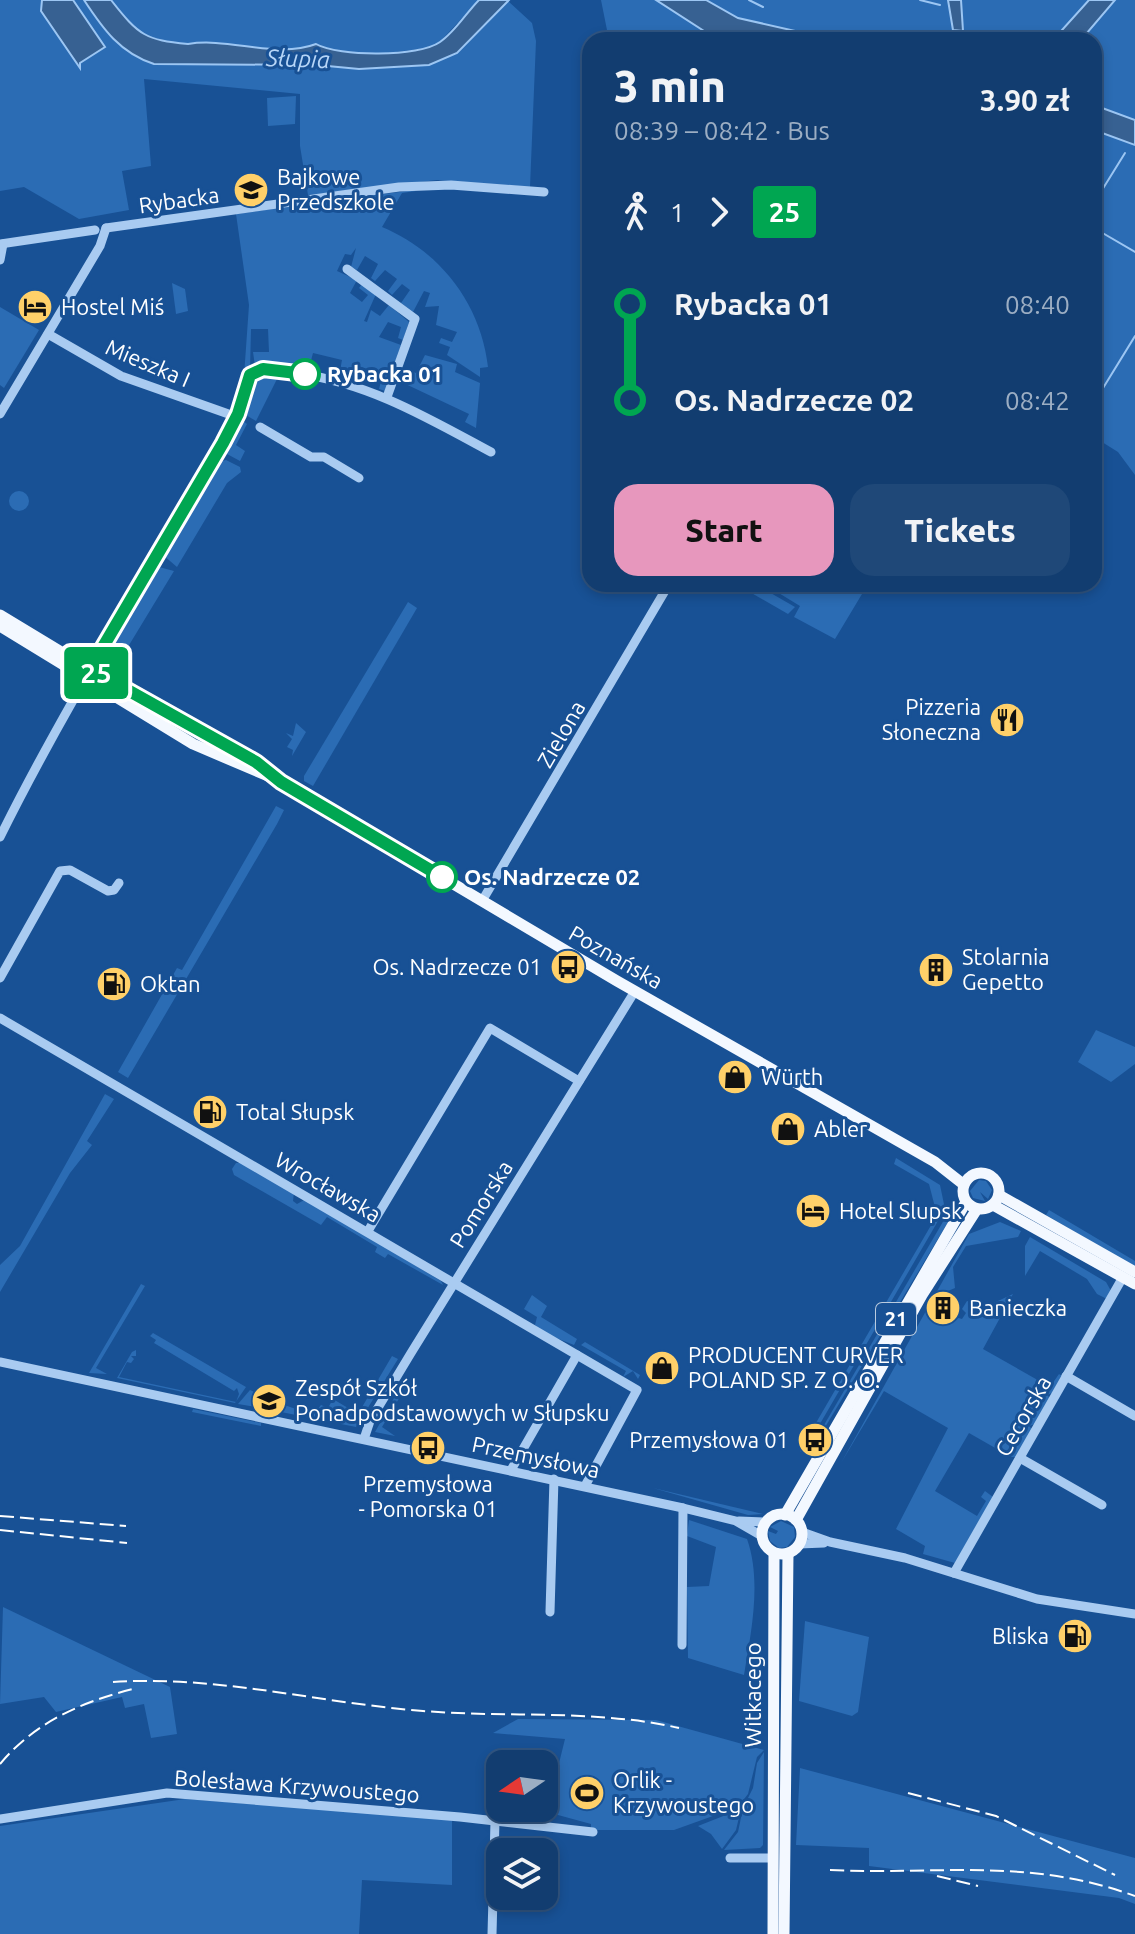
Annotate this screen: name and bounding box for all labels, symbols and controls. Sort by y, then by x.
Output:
water label: Słupia [265,44,331,73]
text: 3 min [614,61,726,110]
text: 3.90 zł [980,83,1070,117]
text: 08:39 – 08:42 · Bus [614,116,830,145]
place label: Bajkowe Przedszkole [277,164,395,214]
school or university icon: Bajkowe Przedszkole [232,171,270,209]
street label: Rybacka [137,181,221,218]
icon: walk [614,190,658,234]
icon: forward [697,190,741,234]
text: 25 [769,196,800,227]
text: 1 [670,198,685,227]
text: Rybacka 01 [674,287,832,321]
hotel icon: Hostel Miś [16,288,54,326]
text: 08:40 [1005,290,1070,319]
place label: Hostel Miś [61,294,164,319]
street label: Mieszka I [102,334,194,391]
marker: Rybacka 01 [290,359,320,389]
place label: Rybacka 01 [327,361,443,386]
text: Os. Nadrzecze 02 [674,383,914,417]
text: 08:42 [1005,386,1070,415]
button: Start [614,484,834,576]
button: Tickets [850,484,1070,576]
line badge: 25 [60,647,132,699]
text: 25 [80,657,112,688]
place label: Pizzeria Słoneczna [882,694,981,744]
street label: Zielona [532,696,590,771]
restaurant icon: Pizzeria Słoneczna [988,701,1026,739]
marker: Os. Nadrzecze 02 [427,862,457,892]
place label: Os. Nadrzecze 02 [464,864,640,889]
street label: Poznańska [565,920,668,993]
place label: Stolarnia Gepetto [962,944,1050,994]
bus stop icon: Os. Nadrzecze 01 [549,948,587,986]
building icon: Stolarnia Gepetto [917,951,955,989]
place label: Os. Nadrzecze 01 [372,954,542,979]
fuel station icon: Oktan [95,965,133,1003]
place label: Oktan [140,971,201,996]
shop icon: Würth [716,1058,754,1096]
place label: Würth [761,1064,823,1089]
fuel station icon: Total Słupsk [191,1093,229,1131]
place label: Total Słupsk [236,1099,354,1124]
shop icon: Abler [769,1110,807,1148]
place label: Abler [814,1116,868,1141]
street label: Wrocławska [271,1146,385,1227]
street label: Pomorska [444,1156,517,1252]
hotel icon: Hotel Slupsk [794,1192,832,1230]
place label: Hotel Slupsk [839,1198,962,1223]
building icon: Banieczka [924,1289,962,1327]
place label: Banieczka [969,1295,1067,1320]
road number: 21 [876,1303,916,1335]
place label: PRODUCENT CURVER POLAND SP. Z O. O. [688,1342,904,1392]
shop icon: PRODUCENT CURVER POLAND SP. Z O. O. [643,1349,681,1387]
street label: Cecorska [990,1371,1056,1461]
place label: Zespół Szkół Ponadpodstawowych w Słupsku [295,1375,609,1425]
school or university icon: Zespół Szkół Ponadpodstawowych w Słupsku [250,1382,288,1420]
bus stop icon: Przemysłowa 01 [796,1421,834,1459]
place label: Przemysłowa 01 [629,1427,789,1452]
bus stop icon: Przemysłowa - Pomorska 01 [409,1429,447,1467]
street label: Przemysłowa [470,1431,602,1482]
place label: Przemysłowa - Pomorska 01 [358,1471,498,1521]
fuel station icon: Bliska [1056,1617,1094,1655]
place label: Bliska [992,1623,1049,1648]
street label: Witkacego [740,1642,765,1748]
north arrow [486,1750,558,1822]
map controls [486,1750,558,1910]
street label: Bolesława Krzywoustego [173,1764,421,1807]
place label: Orlik - Krzywoustego [613,1767,754,1817]
sports icon: Orlik - Krzywoustego [568,1774,606,1812]
button: layers [486,1838,558,1910]

